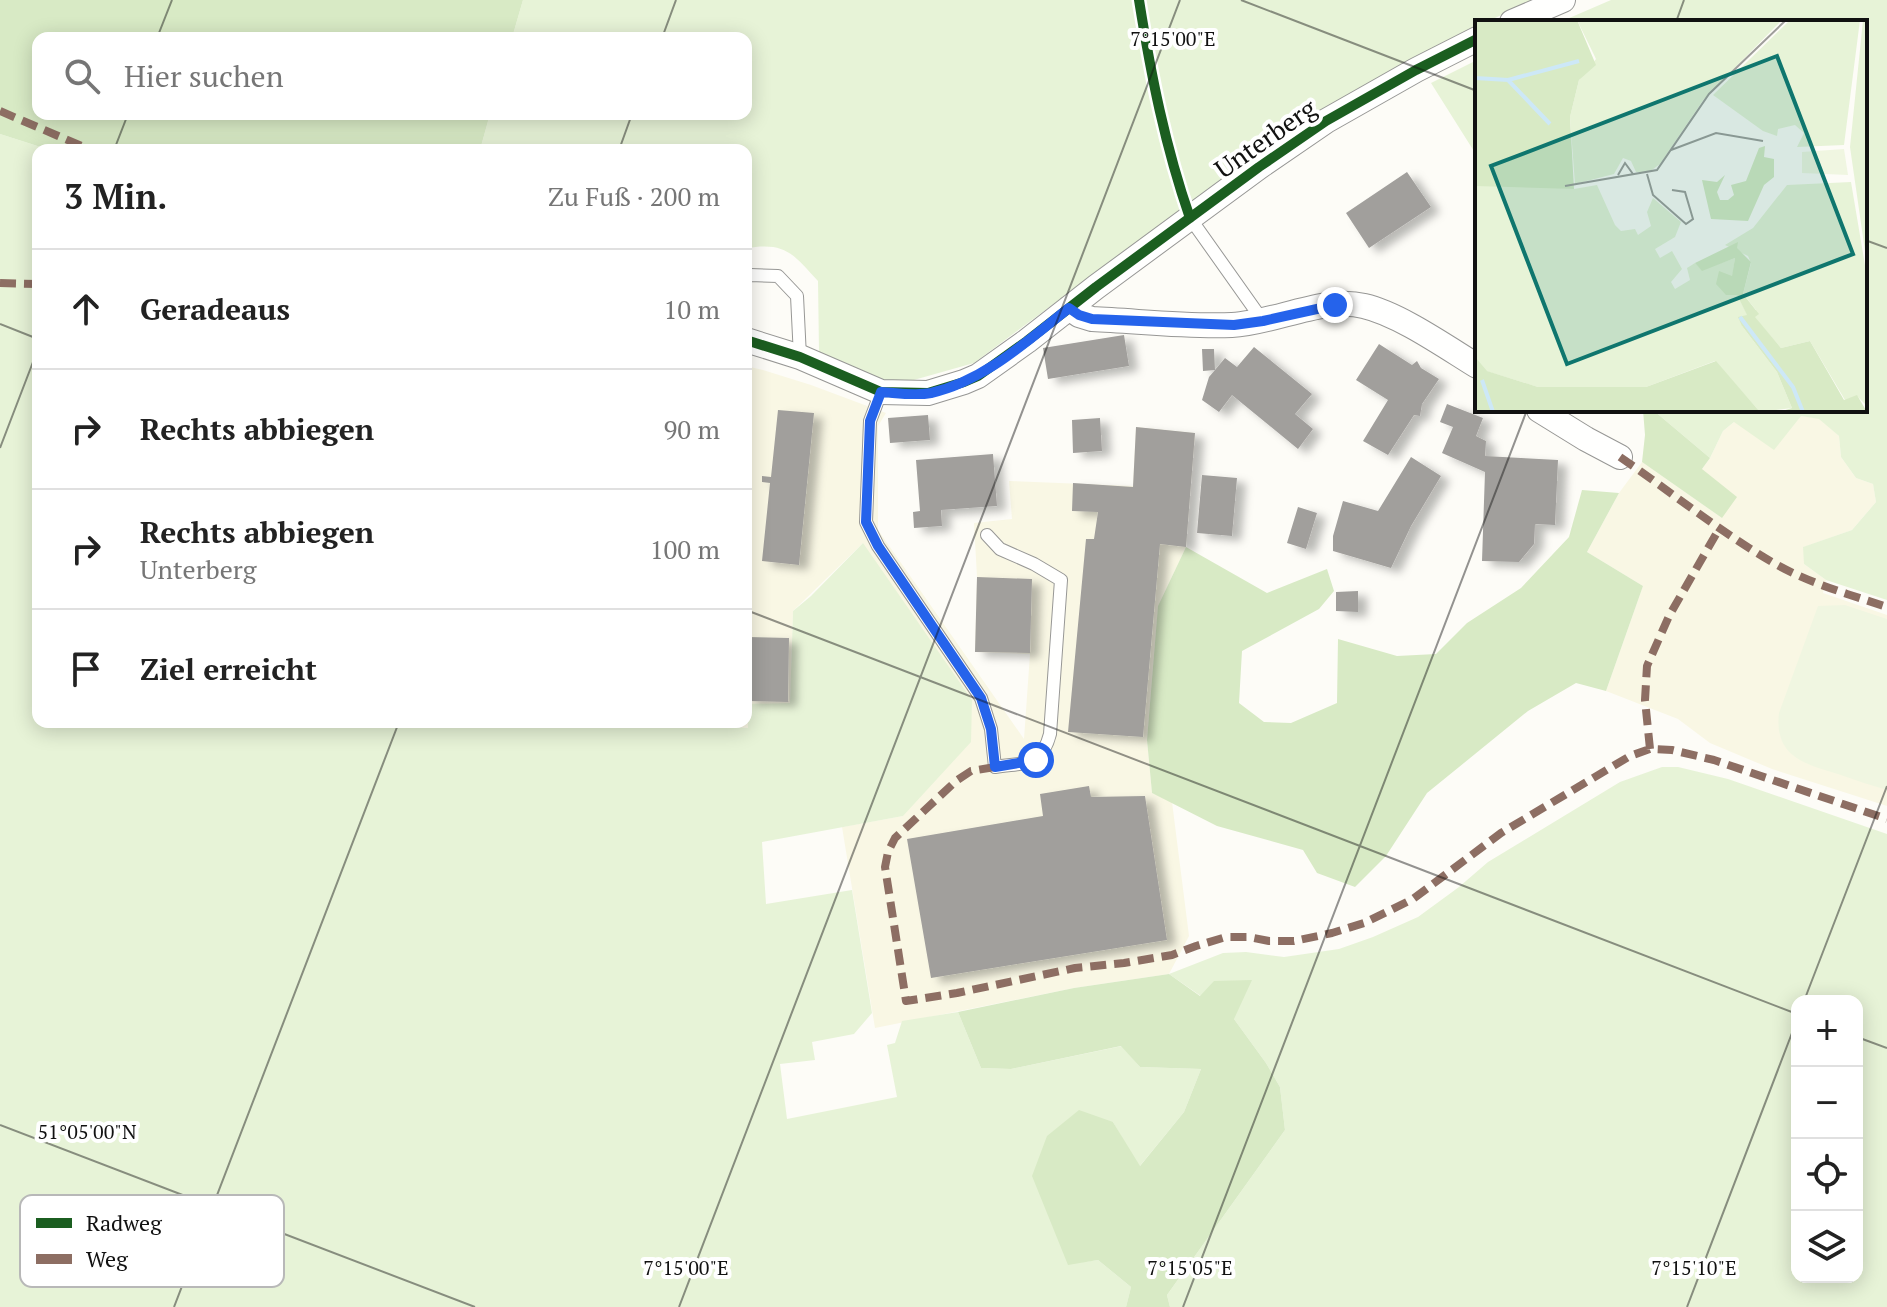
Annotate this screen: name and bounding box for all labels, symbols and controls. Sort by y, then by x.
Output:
inset map [1475,20,1867,412]
text: 7°15'00"E [1130,25,1216,52]
search box [32,32,752,120]
icon: search [60,54,104,98]
text: Hier suchen [124,56,283,96]
street label: Unterberg [1208,90,1323,185]
text: 3 Min. [64,174,167,219]
text: Zu Fuß · 200 m [548,179,720,213]
icon: ahead [64,287,108,331]
route end [1317,287,1353,323]
text: Geradeaus [140,289,290,329]
text: 10 m [664,292,720,326]
icon: right [64,407,108,451]
text: Rechts abbiegen [140,409,374,449]
text: 90 m [664,412,720,446]
text: Rechts abbiegen [140,512,374,552]
icon: right [64,527,108,571]
text: 100 m [650,532,720,566]
text: Unterberg [140,552,257,586]
icon: arrive [64,647,108,691]
text: Ziel erreicht [140,649,317,689]
route start [1018,742,1054,778]
map controls [1791,995,1863,1283]
button: + [1791,995,1863,1067]
button: − [1791,1067,1863,1139]
text: 51°05'00"N [37,1118,137,1145]
button: locate [1791,1139,1863,1211]
legend [20,1195,284,1287]
text: Radweg [86,1208,162,1237]
button: layers [1791,1211,1863,1283]
text: Weg [86,1244,128,1273]
text: 7°15'00"E [643,1254,729,1281]
text: 7°15'05"E [1147,1254,1233,1281]
text: 7°15'10"E [1651,1254,1737,1281]

